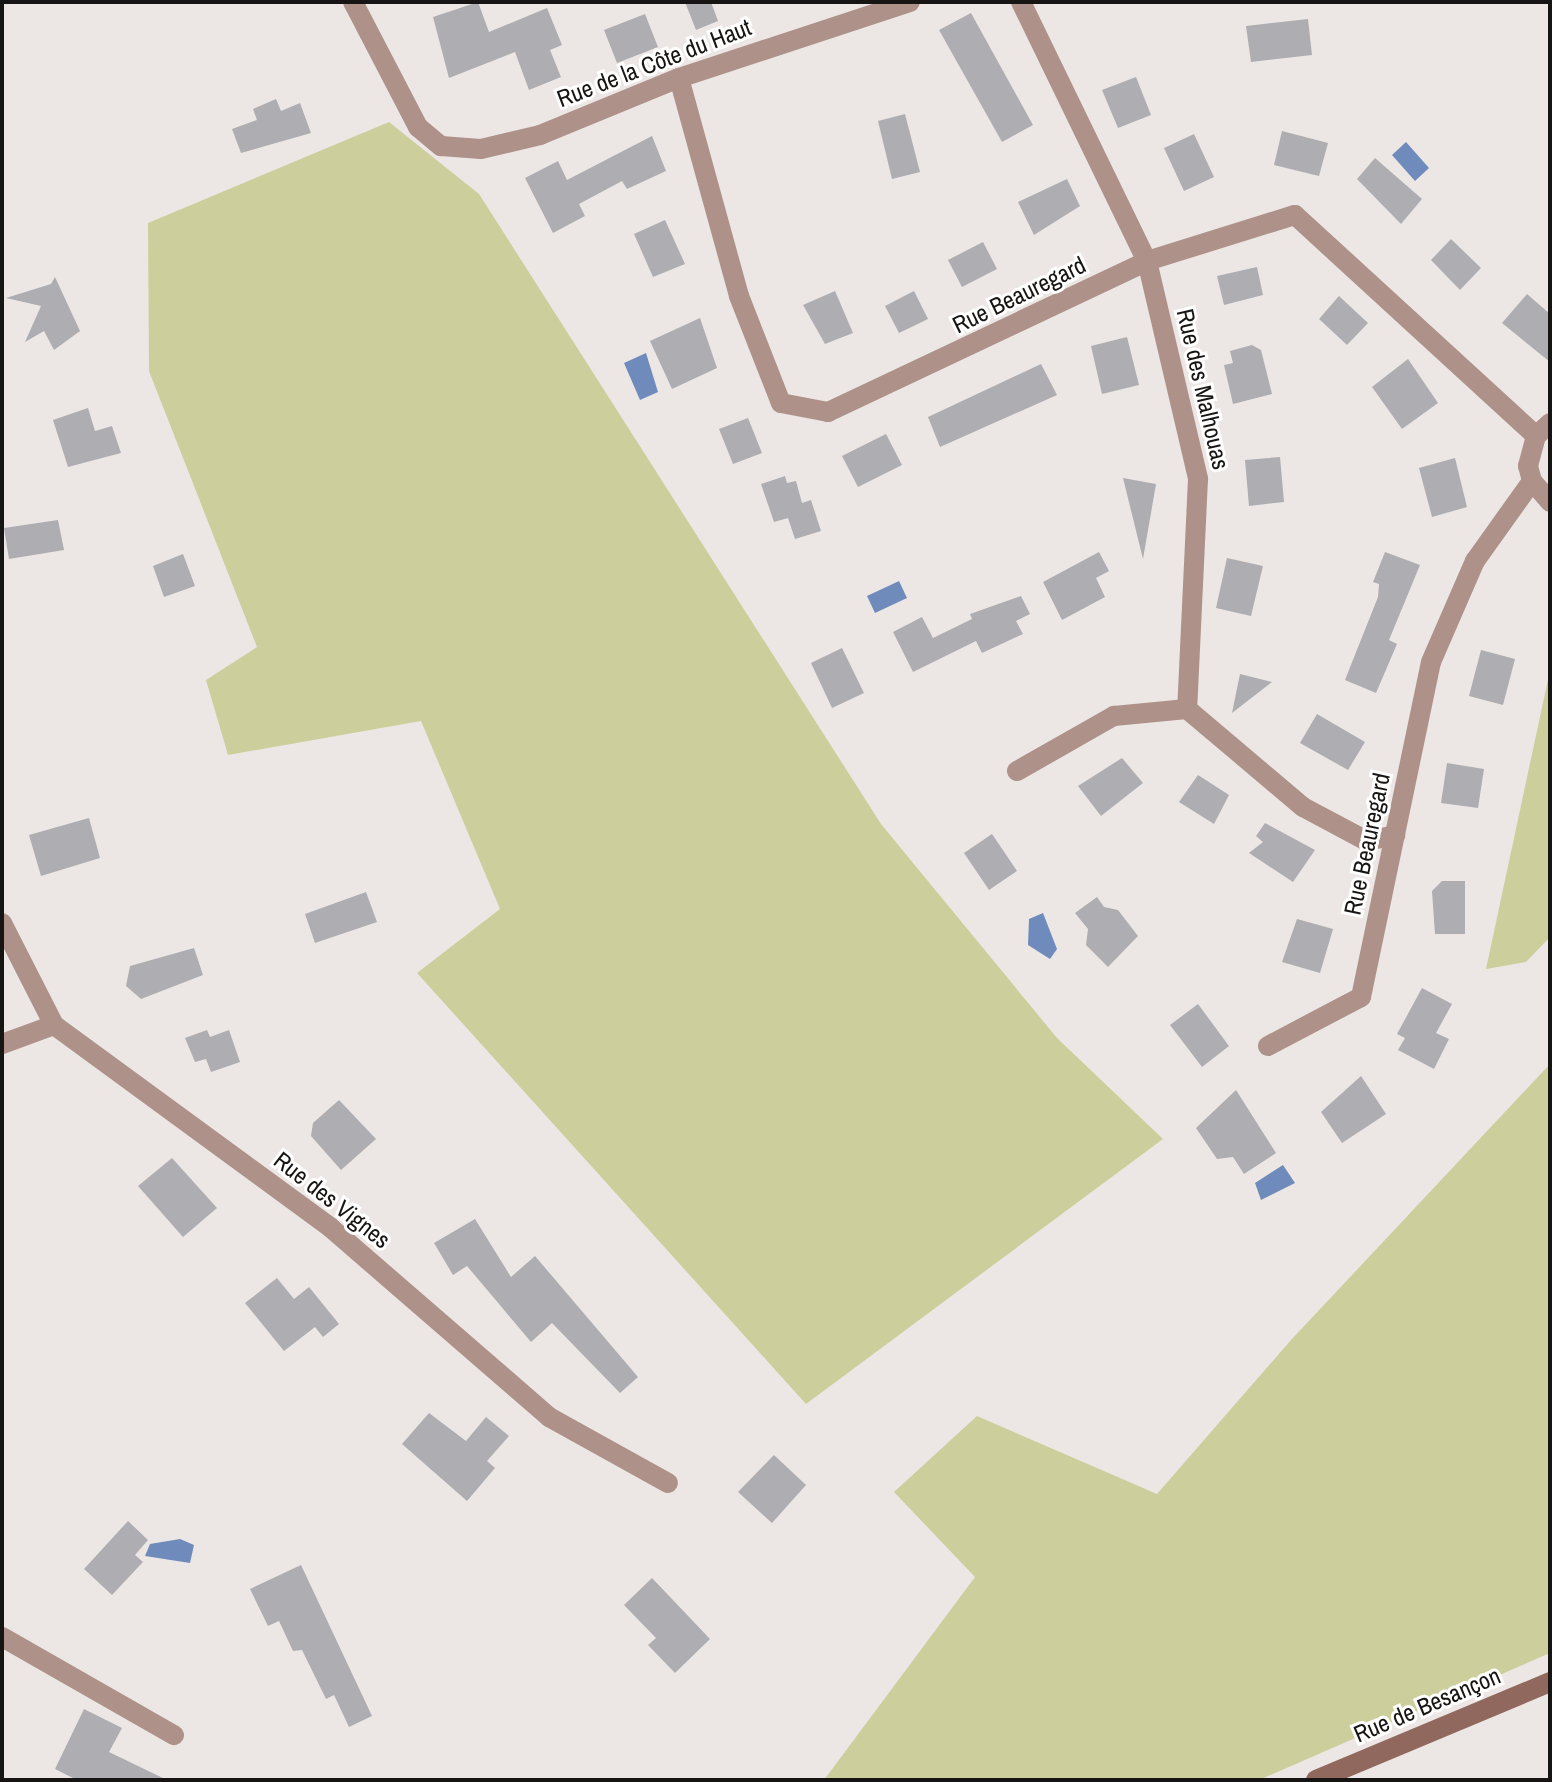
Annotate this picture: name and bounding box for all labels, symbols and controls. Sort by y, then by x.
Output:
street label: Rue de la Côte du Haut [553,13,755,113]
street label: Rue Beauregard [948,250,1090,340]
street label: Rue des Malhouas [1171,306,1235,472]
street label: Rue Beauregard [1338,770,1396,918]
street label: Rue des Vignes [268,1146,396,1254]
street label: Rue de Besançon [1349,1661,1505,1749]

